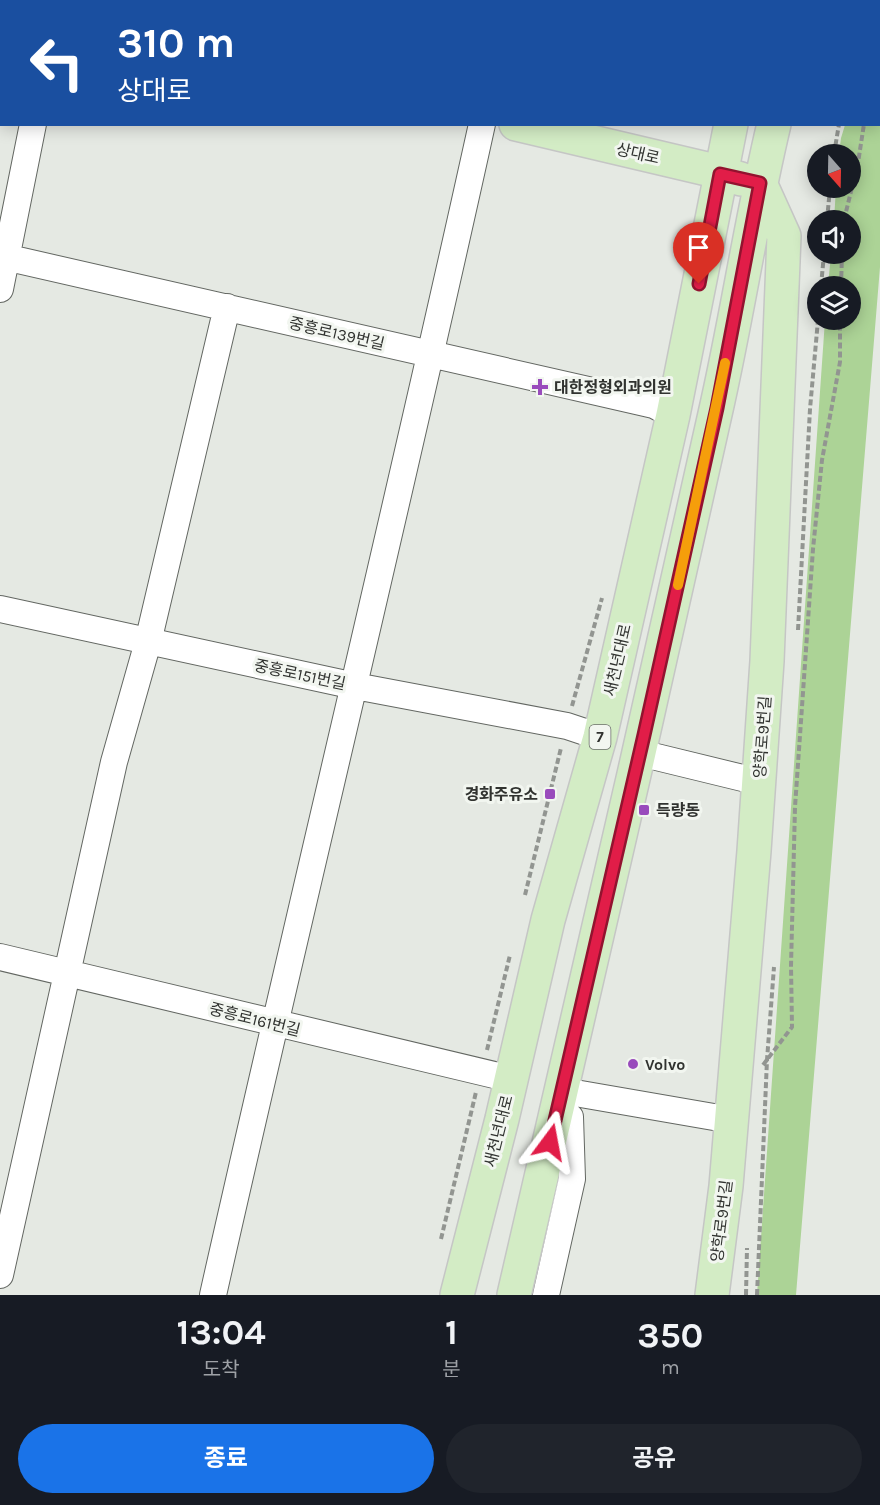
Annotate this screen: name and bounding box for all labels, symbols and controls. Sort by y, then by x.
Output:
text: 310 m [117,18,235,68]
icon: left [18,24,96,102]
text: 상대로 [117,75,192,107]
street label: 상대로 [614,139,662,168]
north arrow [807,144,861,198]
map controls [807,144,861,330]
button: sound [807,210,861,264]
pin [673,222,724,284]
icon: arrive [682,231,715,264]
button: layers [807,276,861,330]
street label: 중흥로139번길 [287,313,387,354]
marker: 대한정형외과의원 [531,378,549,396]
place label: 대한정형외과의원 [554,378,672,397]
street label: 새천년대로 [600,622,635,698]
street label: 중흥로151번길 [252,656,347,693]
street label: 양학로9번길 [750,695,775,779]
road number: 7 [590,725,610,749]
place label: 경화주유소 [464,785,538,804]
marker: 경화주유소 [543,787,557,801]
place label: 득량동 [656,801,700,820]
marker: 득량동 [637,803,651,817]
street label: 중흥로161번길 [207,999,302,1040]
place label: Volvo [645,1055,685,1074]
marker: Volvo [626,1057,640,1071]
street label: 새천년대로 [480,1093,517,1169]
position arrow [518,1110,582,1174]
street label: 양학로9번길 [707,1179,736,1263]
text: 13:04 [177,1311,266,1353]
text: 1 [445,1311,458,1353]
text: 350 [637,1314,703,1356]
text: m [661,1356,680,1379]
text: 도착 [203,1358,240,1381]
text: 분 [442,1358,461,1381]
button: 종료 [18,1424,434,1493]
button: 공유 [446,1424,862,1493]

